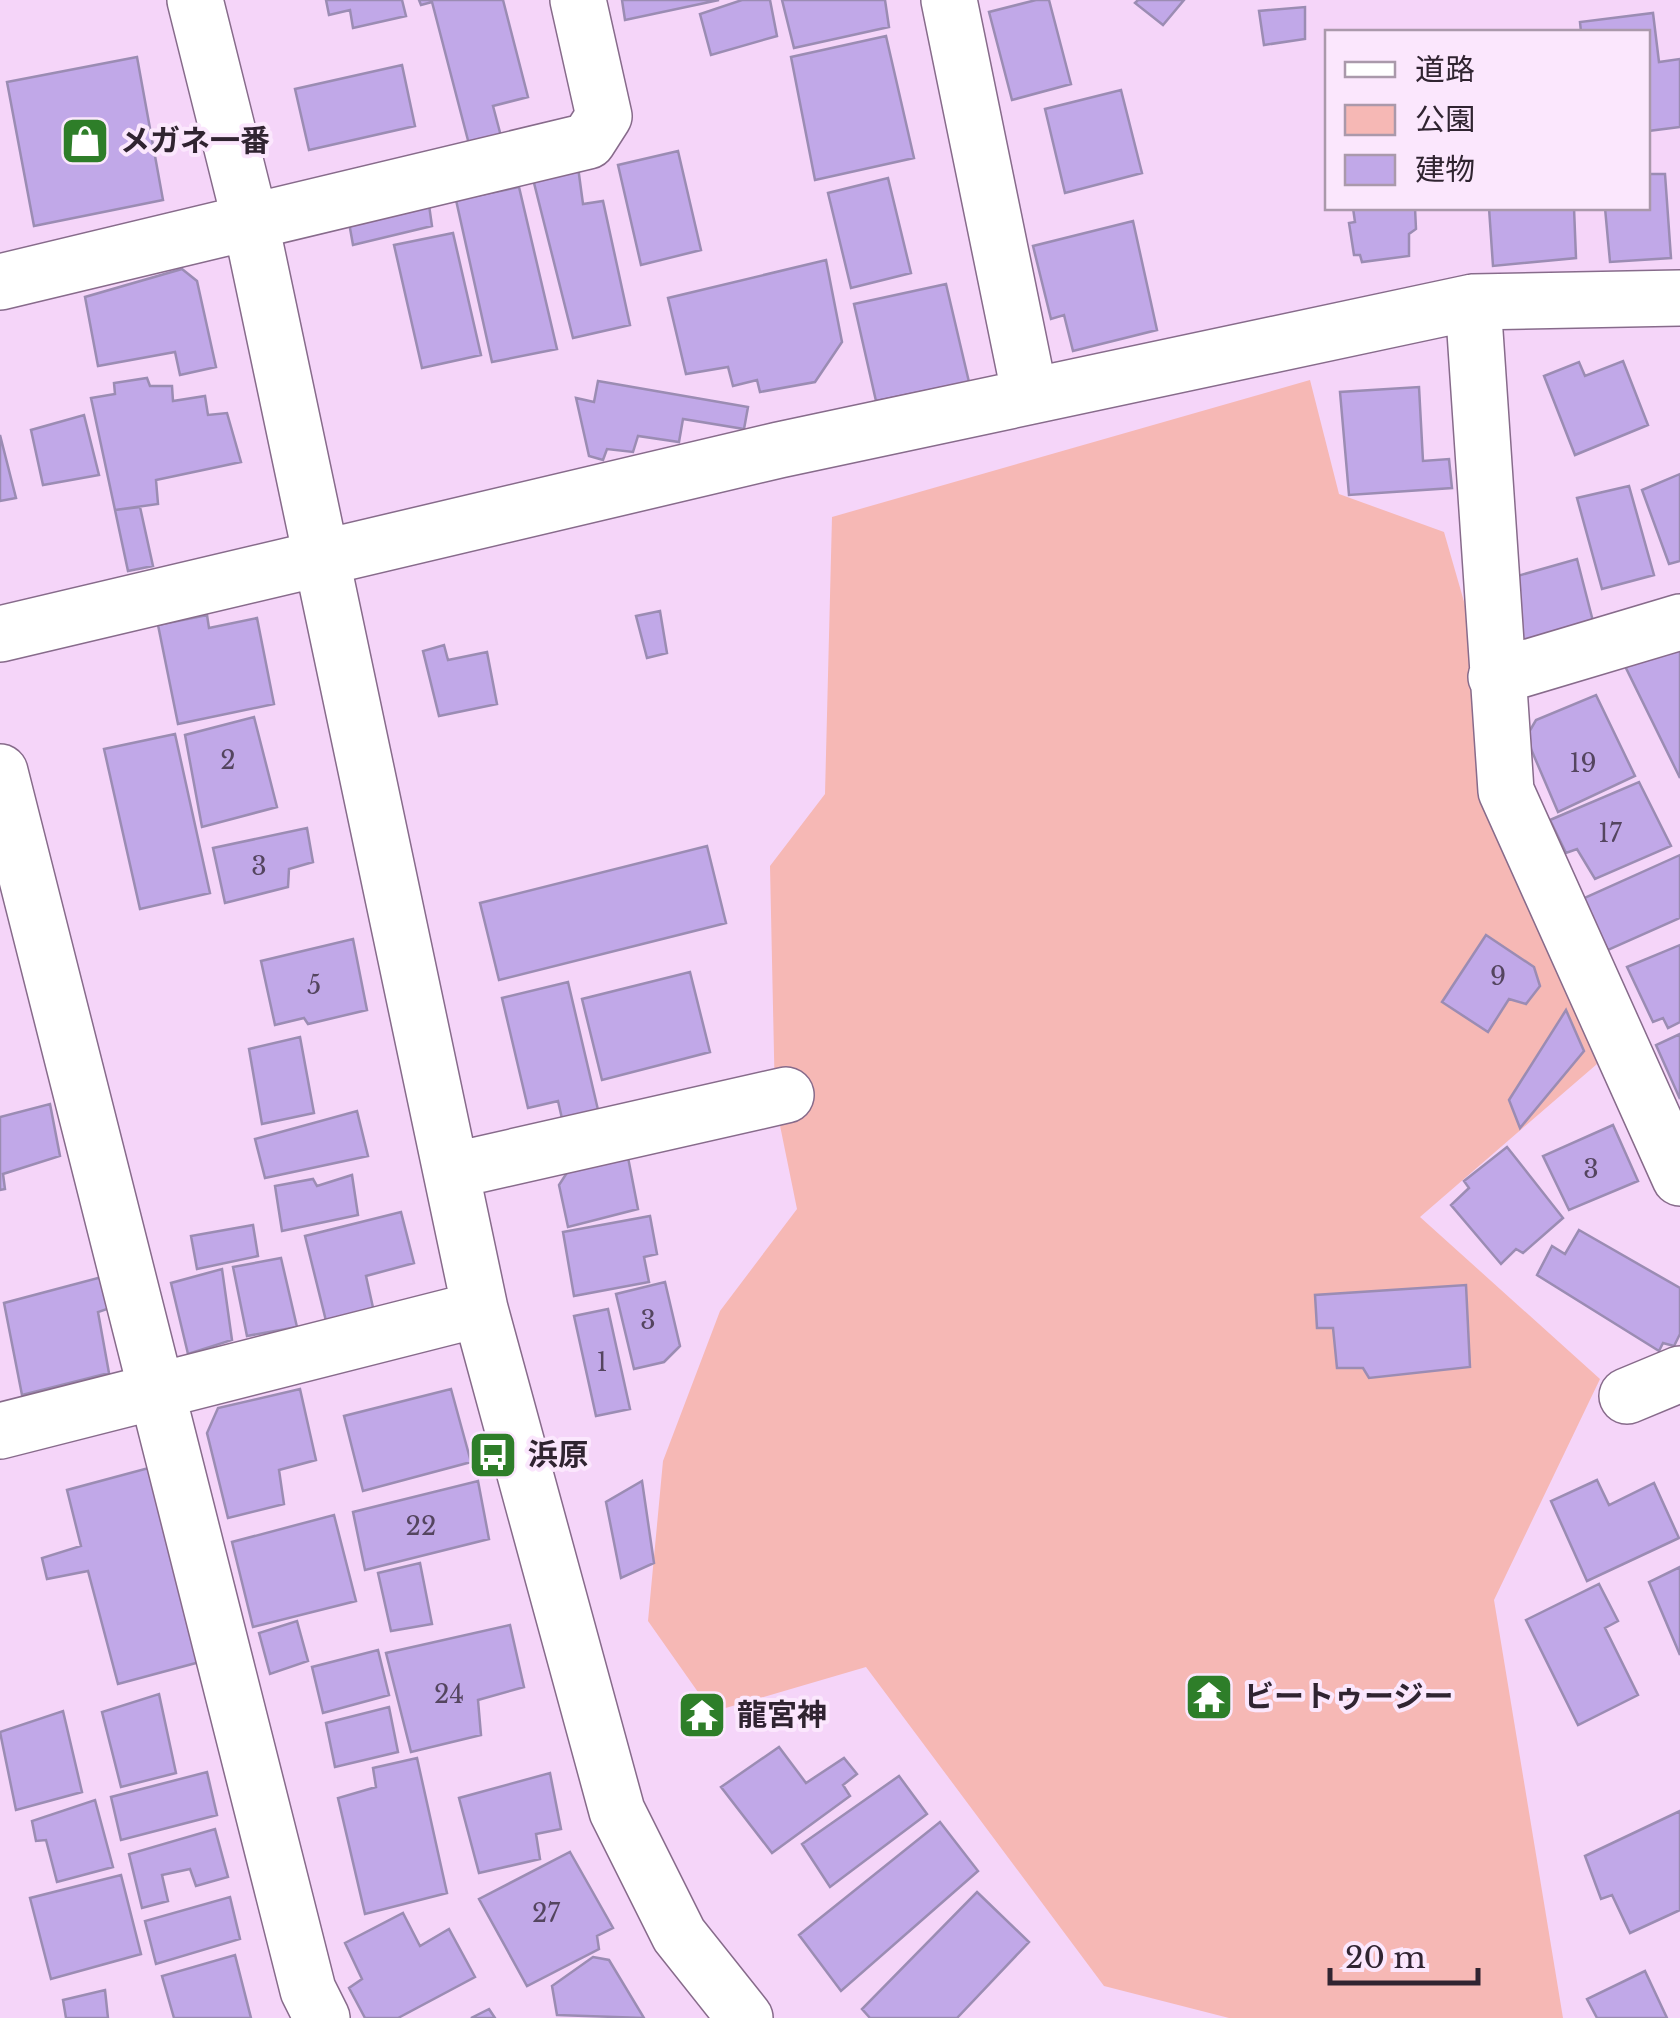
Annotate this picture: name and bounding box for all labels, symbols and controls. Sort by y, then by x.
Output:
legend [1325,30,1650,210]
text: 道路 [1415,51,1475,88]
text: 公園 [1415,101,1475,138]
shop icon: メガネ一番 [59,115,111,167]
place label: メガネ一番 [120,122,270,159]
text: 建物 [1415,151,1475,188]
house number: 2 [220,745,236,776]
house number: 19 [1569,748,1597,779]
house number: 17 [1598,818,1622,849]
house number: 3 [251,851,267,882]
house number: 9 [1490,961,1506,992]
house number: 5 [307,970,321,1001]
house number: 3 [1583,1154,1599,1185]
house number: 3 [640,1305,656,1336]
house number: 1 [596,1347,608,1378]
bus stop icon: 浜原 [467,1429,519,1481]
place label: 浜原 [528,1436,588,1473]
house number: 22 [406,1511,436,1542]
temple icon: ビートゥージー [1183,1671,1235,1723]
place label: ビートゥージー [1244,1678,1453,1715]
house number: 24 [434,1679,464,1710]
temple icon: 龍宮神 [676,1689,728,1741]
place label: 龍宮神 [737,1696,827,1733]
house number: 27 [532,1898,560,1929]
scale bar [1330,1923,1478,1985]
text: 20 m [1345,1939,1426,1976]

